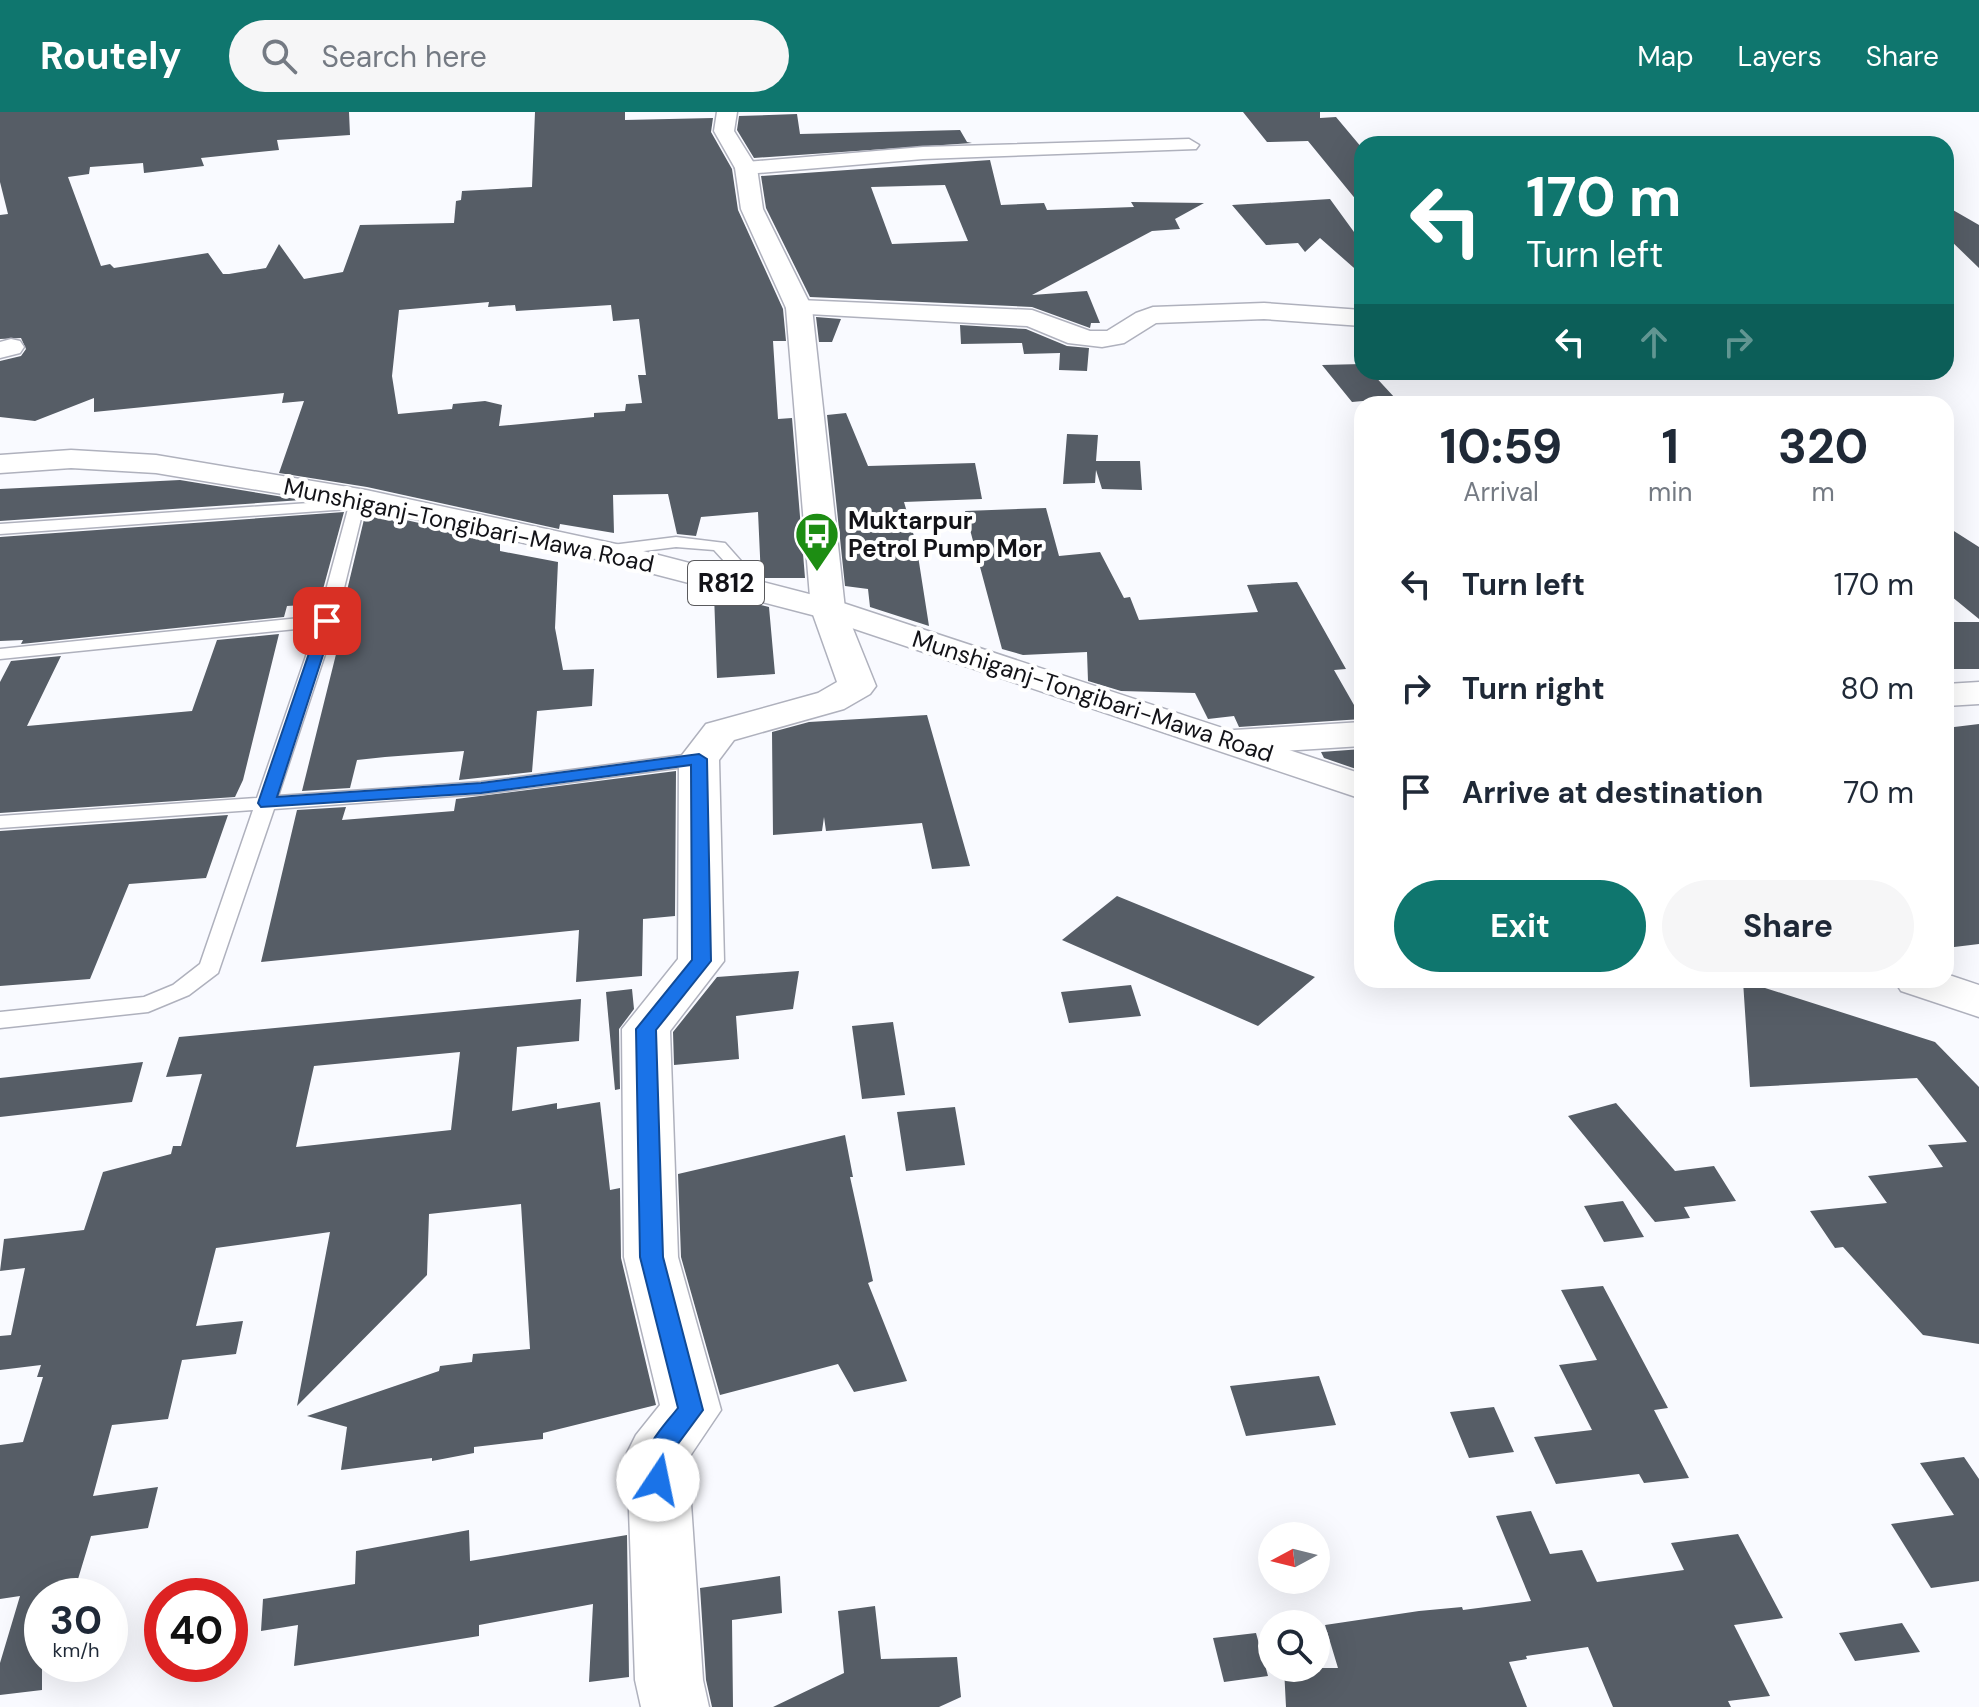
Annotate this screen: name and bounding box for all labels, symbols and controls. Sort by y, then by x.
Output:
search box [229,20,789,92]
text: Routely [40,31,181,81]
icon: search [257,34,301,78]
text: Search here [321,37,487,76]
text: Map [1637,38,1694,75]
text: Layers [1738,38,1822,75]
text: Share [1866,38,1939,75]
text: 170 m [1526,160,1681,233]
icon: left [1394,168,1498,272]
text: Turn left [1526,231,1663,278]
icon: left [1548,320,1592,364]
icon: ahead [1632,320,1676,364]
icon: right [1716,320,1760,364]
text: 10:59 [1440,415,1562,478]
text: 1 [1661,415,1679,478]
text: 320 [1778,415,1868,478]
street label: Munshiganj-Tongibari-Mawa Road [281,471,657,579]
text: Arrival [1463,475,1539,509]
text: min [1648,475,1692,509]
text: m [1812,475,1835,509]
place label: Muktarpur Petrol Pump Mor [848,505,1042,564]
bus stop icon: Muktarpur Petrol Pump Mor [793,510,841,573]
road number: R812 [688,561,764,605]
icon: left [1394,562,1438,606]
text: Turn left [1462,565,1585,604]
text: 170 m [1834,565,1914,604]
pin [293,587,361,655]
icon: arrive [305,599,349,643]
street label: Munshiganj-Tongibari-Mawa Road [909,623,1277,769]
icon: right [1394,666,1438,710]
text: Turn right [1462,669,1605,708]
text: 80 m [1841,669,1914,708]
icon: arrive [1394,770,1438,814]
text: Arrive at destination [1462,773,1763,812]
text: 70 m [1843,773,1914,812]
button: Exit [1394,880,1646,972]
button: Share [1662,880,1914,972]
position arrow [616,1438,700,1522]
north arrow [1258,1522,1330,1594]
map controls [1258,1522,1330,1682]
speed limit sign: 40 [144,1578,248,1682]
text: 30 [50,1594,102,1646]
button: search [1258,1610,1330,1682]
text: km/h [52,1637,100,1663]

